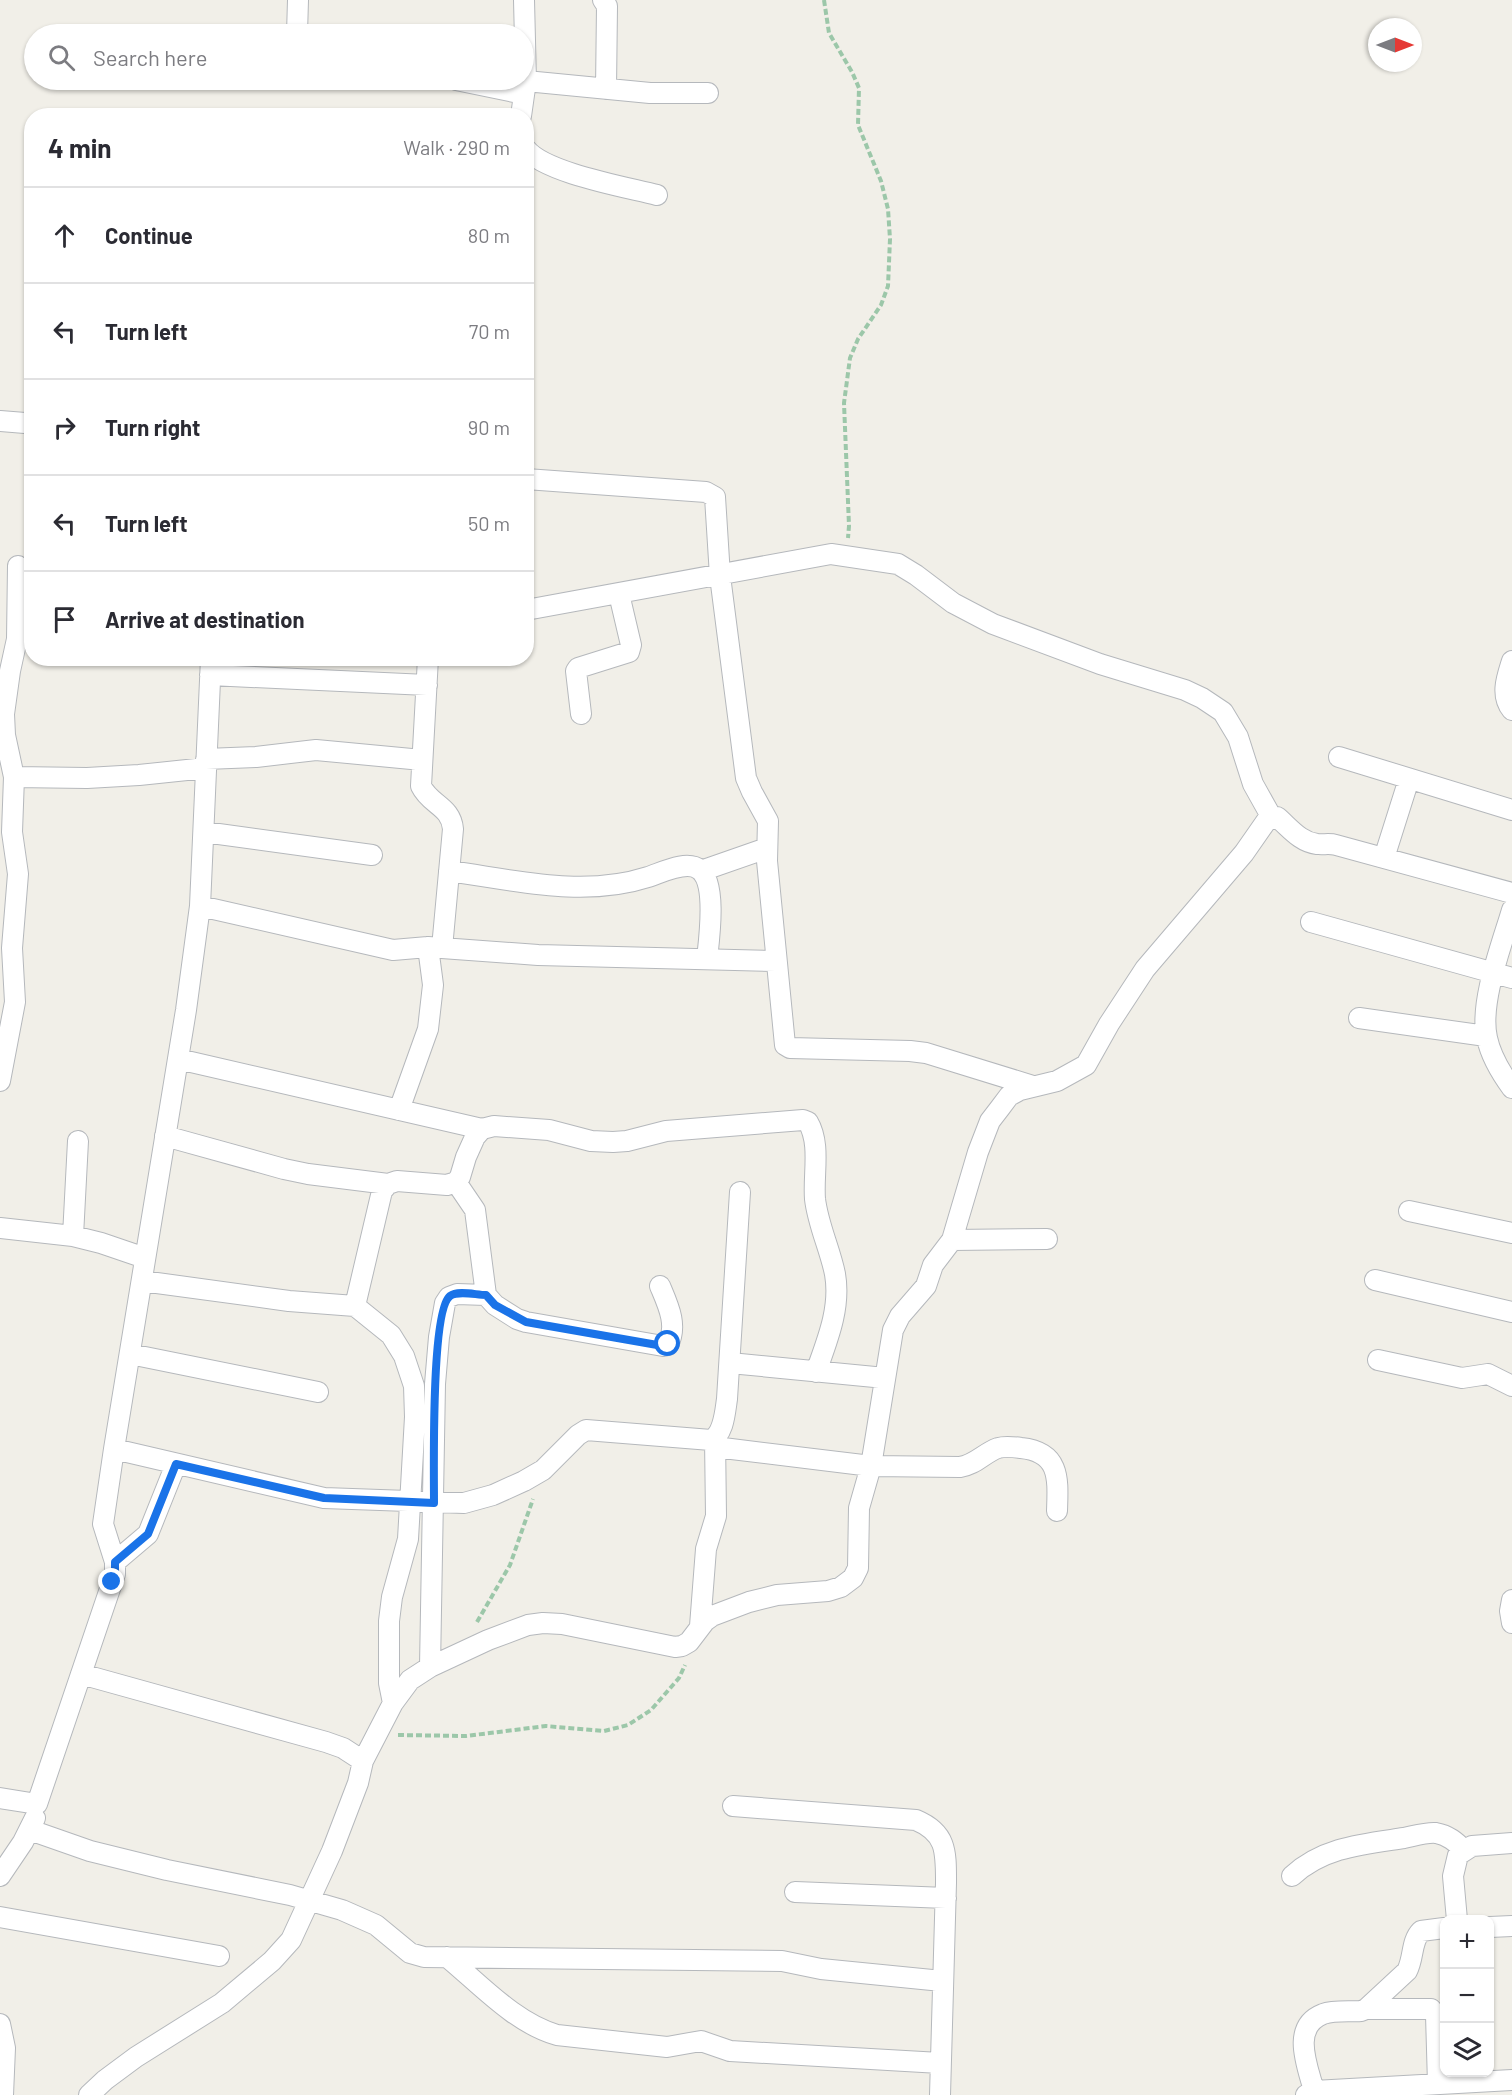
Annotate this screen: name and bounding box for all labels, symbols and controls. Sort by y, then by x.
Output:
north arrow [1368,18,1422,72]
search box [24,24,534,90]
icon: search [45,41,78,74]
text: Search here [93,44,207,70]
text: 4 min [48,132,112,163]
text: Walk · 290 m [403,135,510,159]
icon: ahead [48,219,81,252]
text: Continue [105,222,193,248]
text: 80 m [468,223,510,247]
icon: left [48,315,81,348]
text: Turn left [105,318,188,344]
text: 70 m [469,319,510,343]
icon: right [48,411,81,444]
text: Turn right [105,414,200,440]
text: 90 m [468,415,510,439]
icon: left [48,507,81,540]
text: Turn left [105,510,188,536]
text: 50 m [468,511,510,535]
icon: arrive [48,603,81,636]
text: Arrive at destination [105,606,304,632]
route start [654,1330,680,1356]
route end [98,1568,124,1594]
map controls [1440,1915,1494,2077]
button: + [1440,1915,1494,1969]
button: − [1440,1969,1494,2023]
button: layers [1440,2023,1494,2077]

